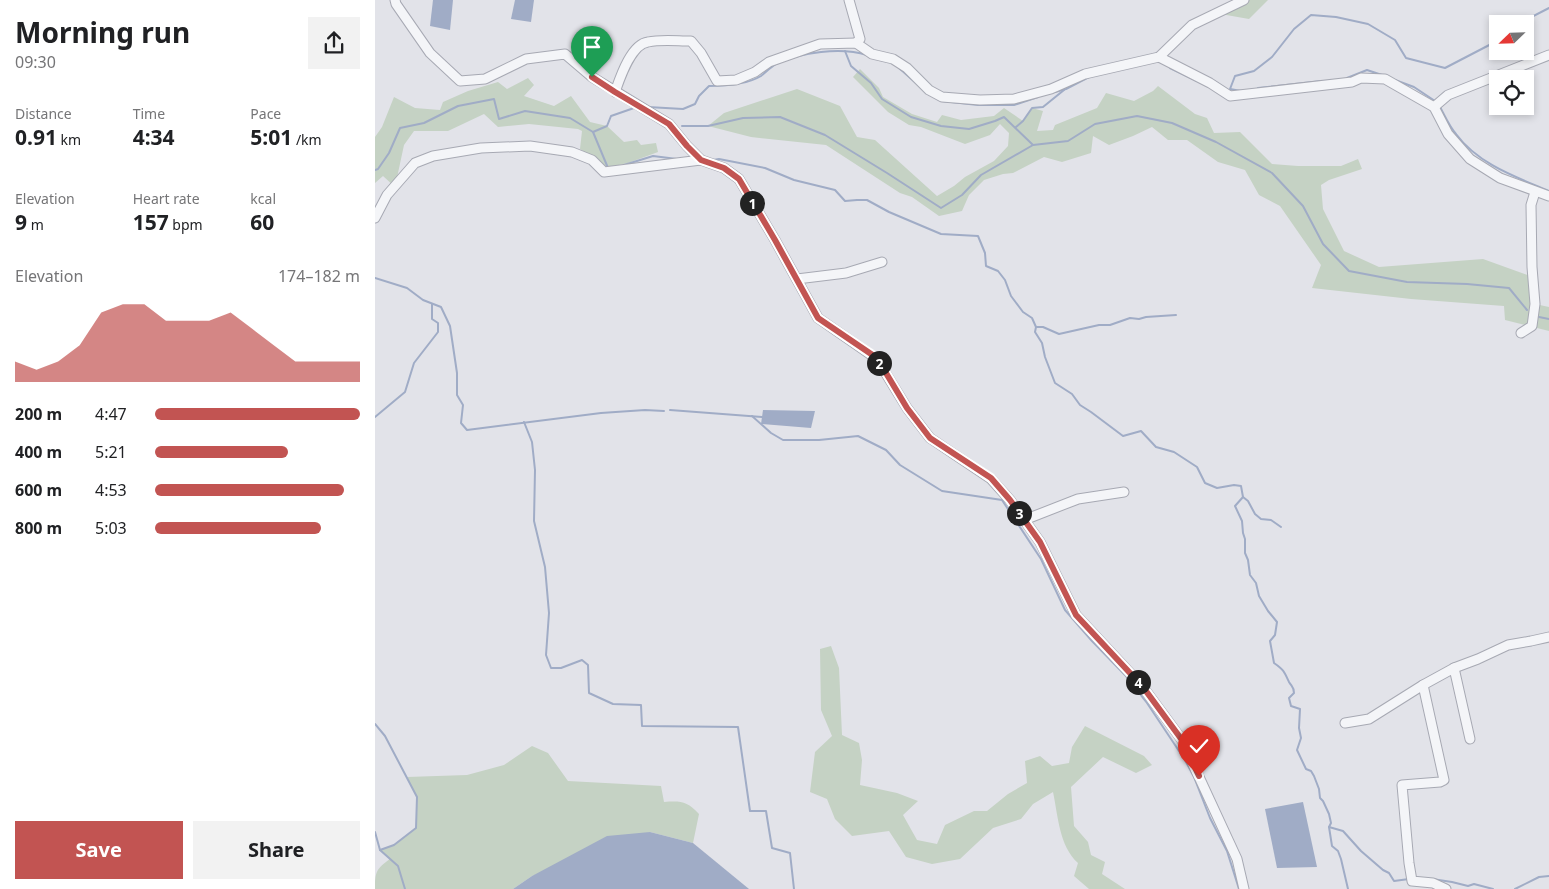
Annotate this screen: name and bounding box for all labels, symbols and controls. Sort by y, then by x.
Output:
text: Morning run [15,13,190,51]
north arrow [1489,15,1534,60]
map controls [1489,15,1534,115]
button: share [308,17,360,69]
pin [571,26,613,77]
icon: arrive [578,33,606,61]
text: 09:30 [15,51,56,73]
button: locate [1489,70,1534,115]
text: Distance [15,104,72,123]
text: Time [133,104,165,123]
text: Pace [250,104,281,123]
text: 0.91 [15,123,57,151]
text: 4:34 [133,123,175,151]
text: 5:01 [250,123,292,151]
text: km [57,130,81,149]
text: /km [292,130,322,149]
text: Elevation [15,189,75,208]
text: Heart rate [133,189,200,208]
text: kcal [250,189,276,208]
pin: 1 [739,190,765,216]
text: 1 [748,194,757,213]
text: 9 [15,208,27,236]
text: 157 [133,208,169,236]
text: 60 [250,208,274,236]
text: m [27,215,44,234]
text: bpm [169,215,203,234]
text: Elevation [15,265,83,287]
text: 174–182 m [278,265,360,287]
pin: 2 [867,350,891,376]
text: 2 [875,354,884,373]
text: 200 m [15,403,62,425]
text: 4:47 [95,403,127,425]
text: 400 m [15,441,62,463]
text: 5:21 [95,441,127,463]
text: 600 m [15,479,62,501]
text: 4:53 [95,479,127,501]
pin: 3 [1007,500,1031,526]
text: 3 [1015,504,1024,523]
text: 800 m [15,517,62,539]
text: 5:03 [95,517,127,539]
pin: 4 [1125,670,1151,694]
text: 4 [1134,673,1143,692]
pin [1178,725,1220,776]
icon: check [1185,732,1213,760]
button: Save [15,821,183,879]
button: Share [193,821,360,879]

